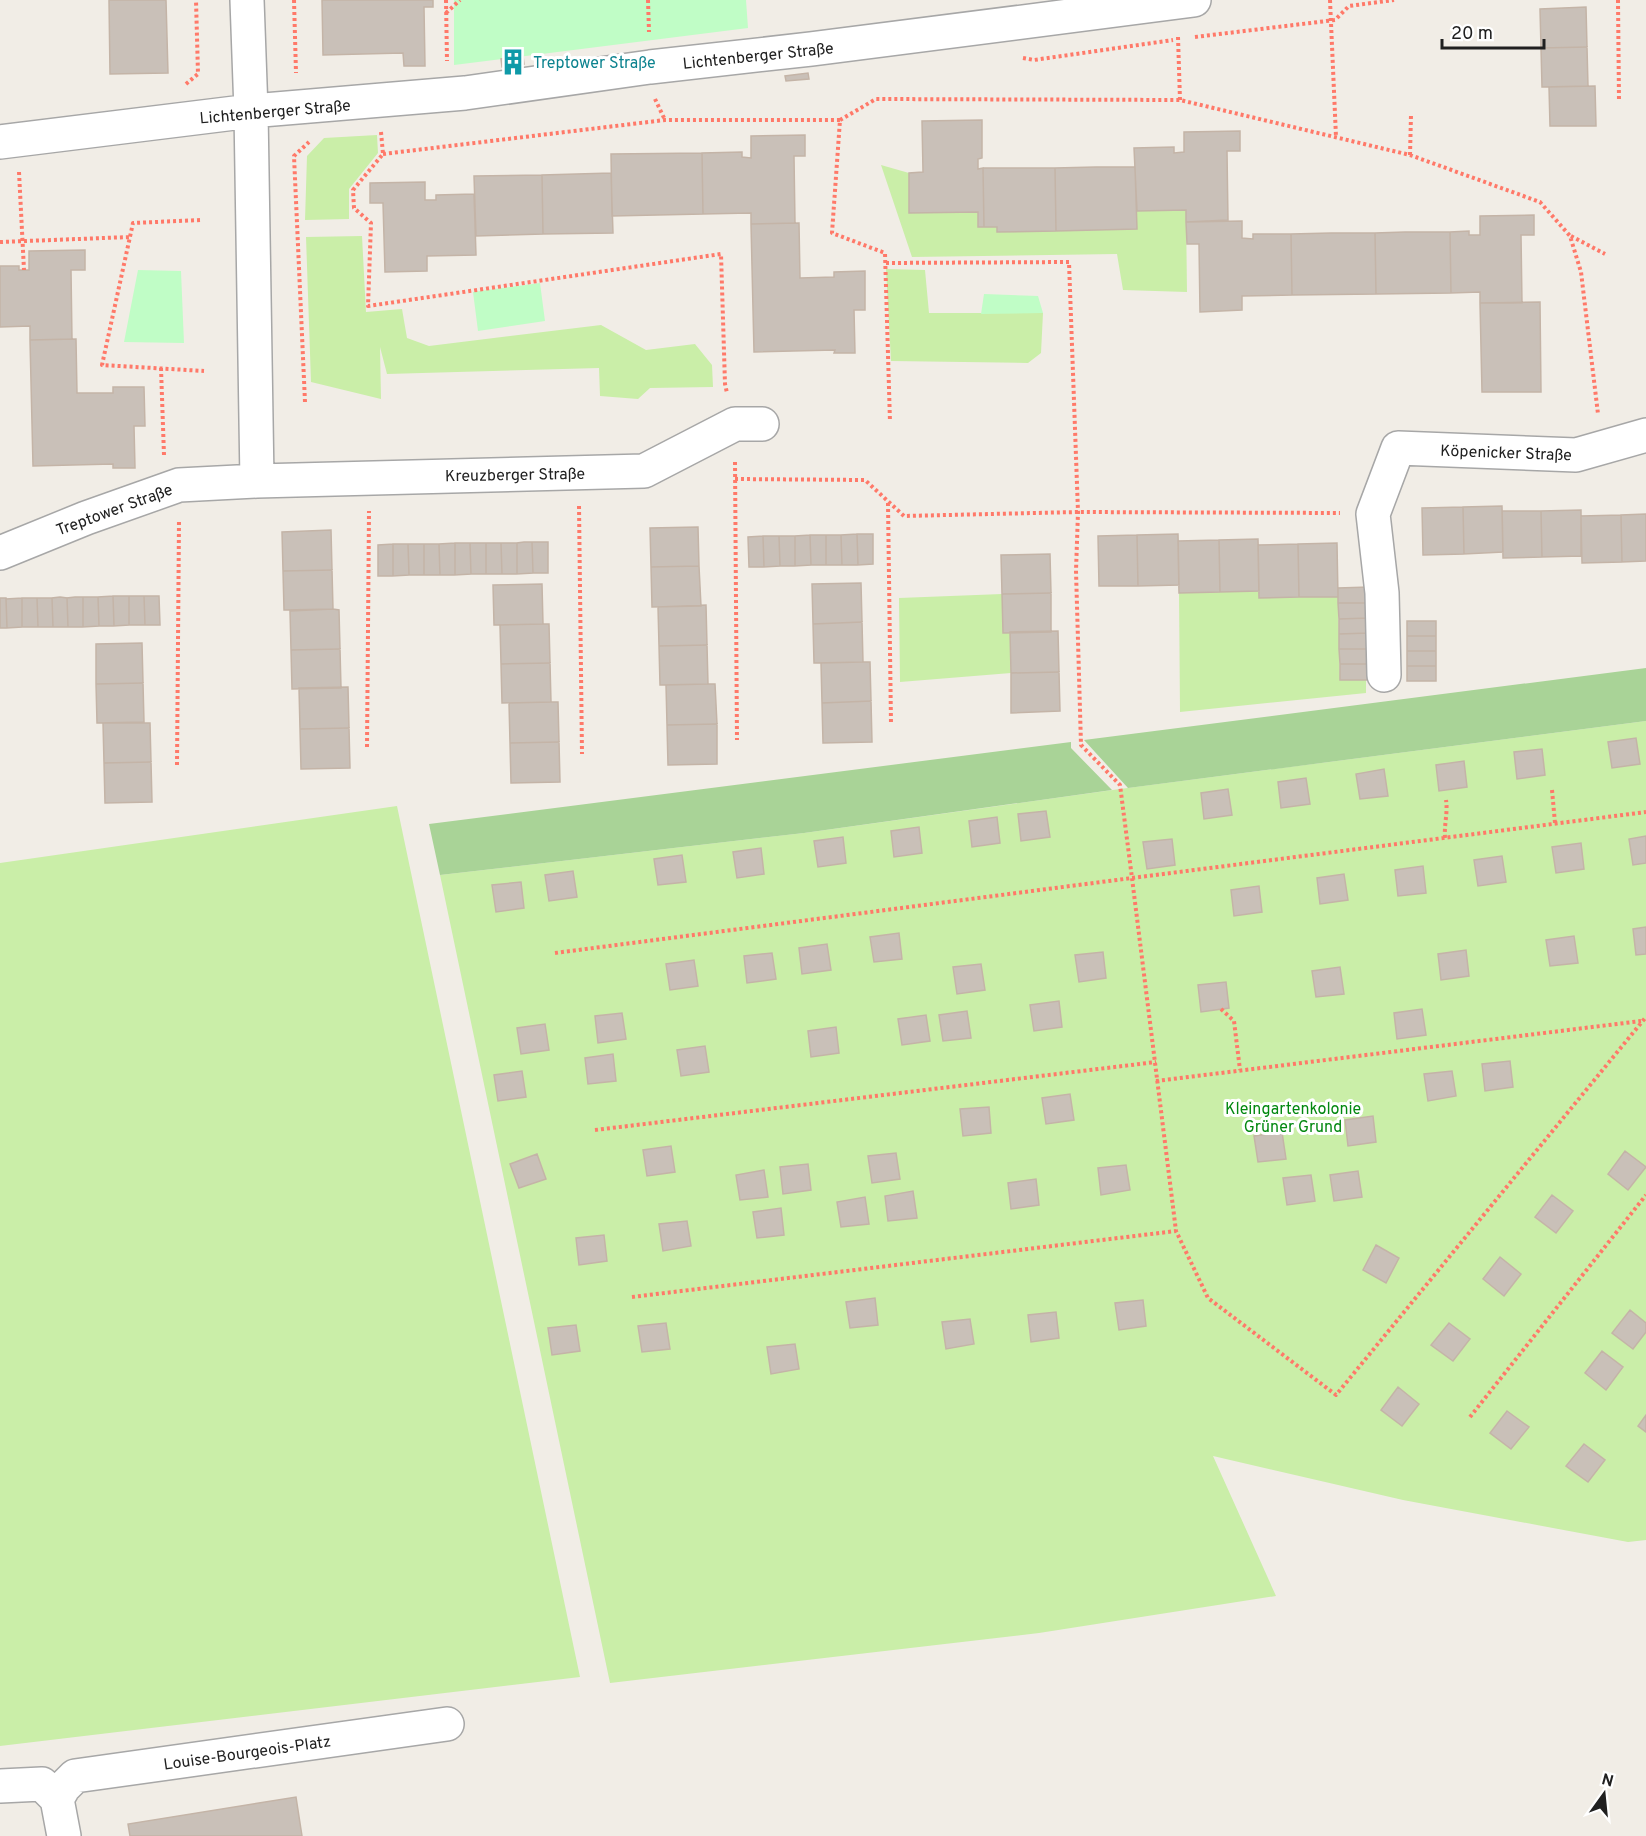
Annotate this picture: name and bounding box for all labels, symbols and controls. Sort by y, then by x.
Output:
scale bar [1442,12,1544,50]
text: 20 m [1451,23,1493,46]
street label: Lichtenberger Straße [682,39,835,75]
building icon: Treptower Straße [498,47,528,77]
place label: Treptower Straße [533,54,656,74]
street label: Lichtenberger Straße [199,96,352,130]
street label: Köpenicker Straße [1440,442,1572,466]
street label: Kreuzberger Straße [445,465,585,487]
street label: Treptower Straße [54,481,176,541]
park label: Kleingartenkolonie Grüner Grund [1225,1100,1361,1138]
street label: Louise-Bourgeois-Platz [162,1732,332,1776]
north arrow [1574,1764,1634,1824]
text: N [1599,1770,1616,1793]

